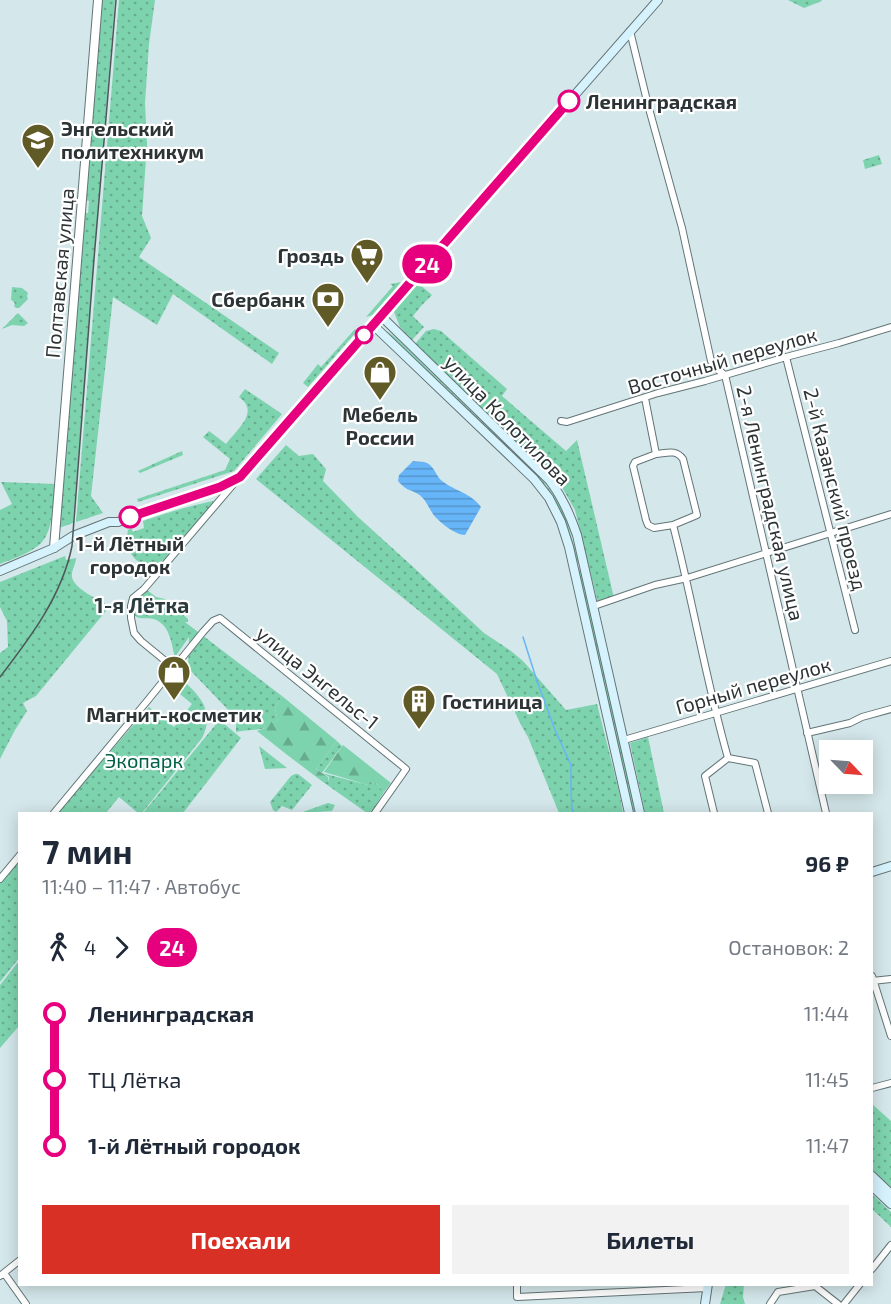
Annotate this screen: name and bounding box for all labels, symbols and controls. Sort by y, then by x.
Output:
place label: Ленинградская [586,89,737,113]
marker: Ленинградская [558,90,580,112]
place label: Энгельский политехникум [61,116,204,163]
school or university icon: Энгельский политехникум [20,122,56,169]
street label: Полтавская улица [40,187,79,359]
supermarket icon: Гроздь [349,237,385,284]
place label: Гроздь [277,243,344,267]
line badge: 24 [400,244,454,284]
text: 24 [414,252,440,277]
bank icon: Сбербанк [310,281,346,328]
place label: Сбербанк [211,287,305,311]
street label: Восточный переулок [625,321,820,399]
unlabelled marker [355,326,373,344]
street label: улица Колотилова [439,350,576,491]
shop icon: Мебель России [362,354,398,401]
street label: 2-я Ленинградская улица [731,383,810,623]
street label: 2-й Казанский проезд [799,385,873,593]
place label: Мебель России [342,402,418,449]
marker: 1-й Лётный городок [119,506,141,528]
place label: 1-й Лётный городок [76,531,184,578]
district label: 1-я Лётка [95,592,189,617]
street label: улица Энгельс-1 [251,620,384,734]
street label: Горный переулок [672,651,834,720]
shop icon: Магнит-косметик [156,654,192,701]
building icon: Гостиница [401,683,437,730]
place label: Гостиница [442,689,543,713]
place label: Магнит-косметик [86,702,262,726]
north arrow [819,740,873,794]
map controls [819,740,873,794]
park label: Экопарк [105,748,184,772]
text: 7 мин [42,831,133,871]
text: 96 ₽ [805,850,849,876]
text: 11:40 – 11:47 · Автобус [42,874,241,898]
icon: walk [42,931,75,964]
icon: forward [105,931,138,964]
text: 4 [84,935,96,959]
text: 24 [159,935,185,960]
text: Остановок: 2 [728,935,849,959]
text: Ленинградская [88,1000,254,1026]
text: 11:44 [804,1001,849,1025]
text: ТЦ Лётка [88,1066,181,1092]
text: 11:45 [805,1067,849,1091]
text: 1-й Лётный городок [88,1132,300,1158]
text: 11:47 [806,1133,849,1157]
button: Поехали [42,1205,440,1274]
button: Билеты [452,1205,849,1274]

